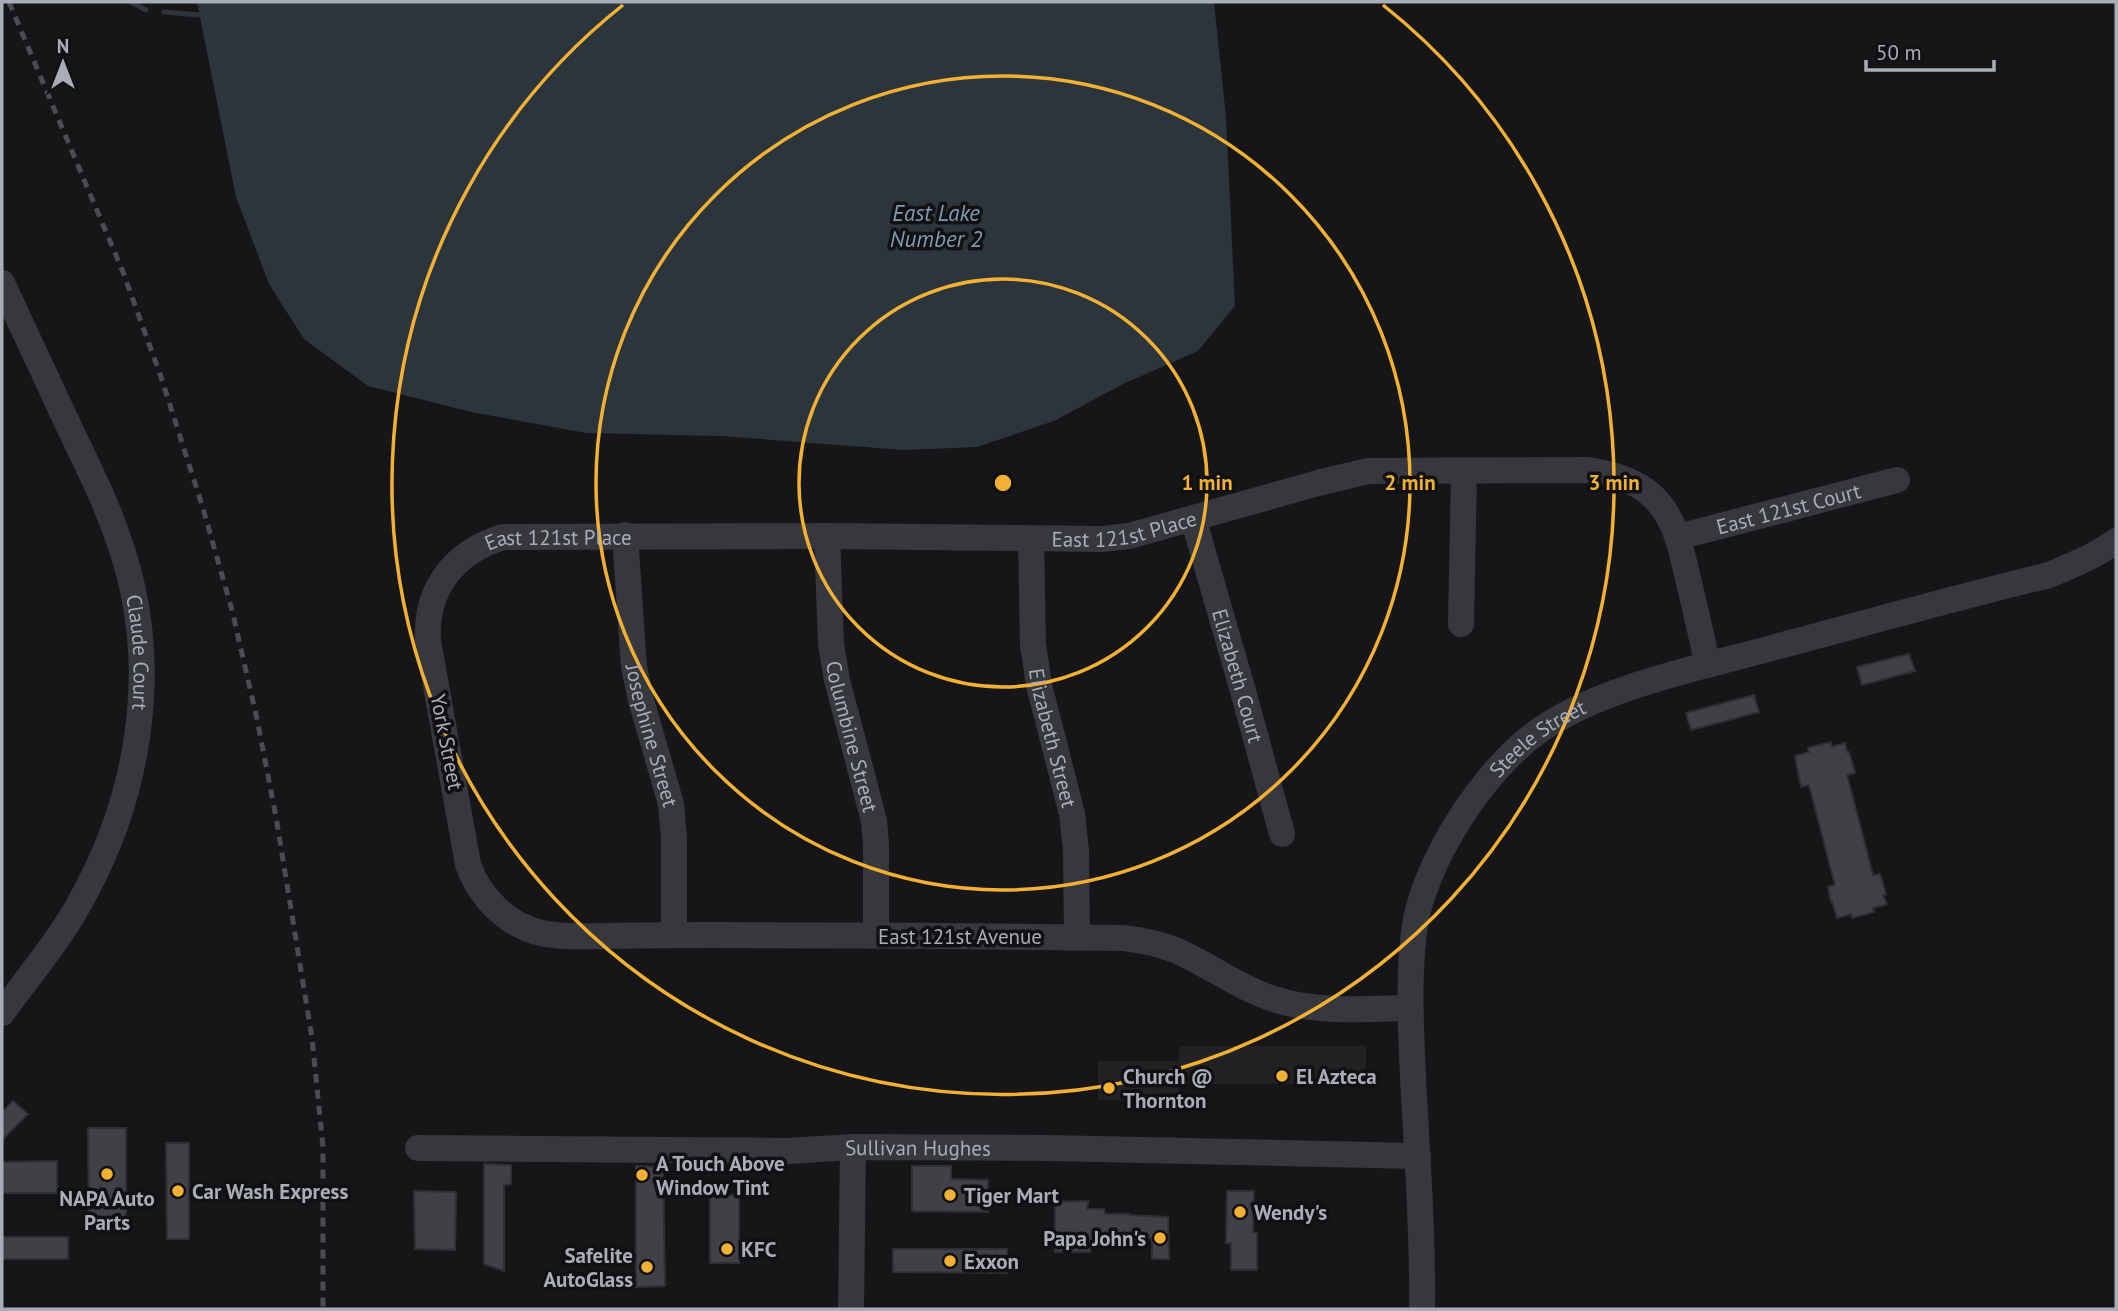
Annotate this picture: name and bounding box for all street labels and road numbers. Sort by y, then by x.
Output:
street label: East 121st Court [1713,477,1863,540]
street label: East 121st Place [1051,504,1200,553]
street label: East 121st Place [480,523,632,556]
street label: Claude Court [121,592,155,711]
street label: Elizabeth Court [1206,606,1270,746]
street label: Columbine Street [821,659,885,815]
street label: Josephine Street [620,661,685,810]
street label: Elizabeth Street [1023,666,1083,810]
street label: York Street [424,692,470,792]
street label: Steele Street [1483,693,1590,783]
street label: East 121st Avenue [878,923,1042,950]
street label: Sullivan Hughes [844,1133,991,1161]

